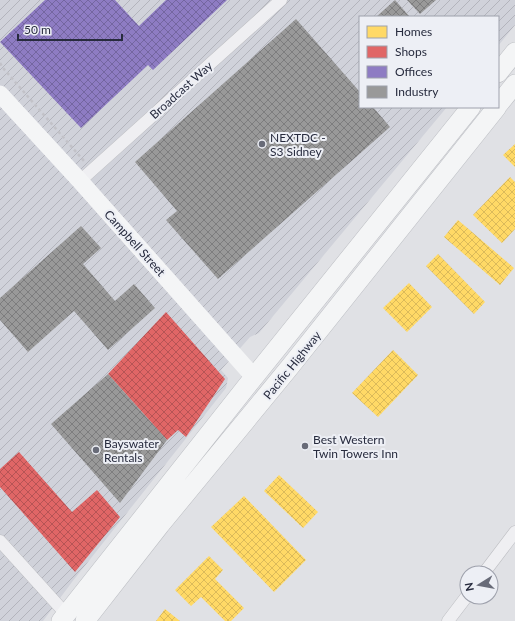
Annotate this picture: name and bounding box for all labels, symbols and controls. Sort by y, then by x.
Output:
scale bar [18,16,122,42]
legend [359,16,499,108]
text: 50 m [24,22,51,37]
text: Homes [395,24,432,39]
text: Shops [395,44,427,59]
street label: Broadcast Way [147,57,216,122]
text: Offices [395,64,432,79]
text: Industry [395,84,439,99]
place label: NEXTDC - S3 Sidney [270,130,326,159]
marker: NEXTDC - S3 Sidney [257,139,267,149]
street label: Campbell Street [101,207,169,280]
street label: Pacific Highway [260,327,325,402]
place label: Best Western Twin Towers Inn [313,432,398,461]
place label: Bayswater Rentals [104,436,160,465]
marker: Best Western Twin Towers Inn [300,441,310,451]
marker: Bayswater Rentals [91,445,101,455]
north arrow [459,565,499,605]
text: N [462,582,476,592]

